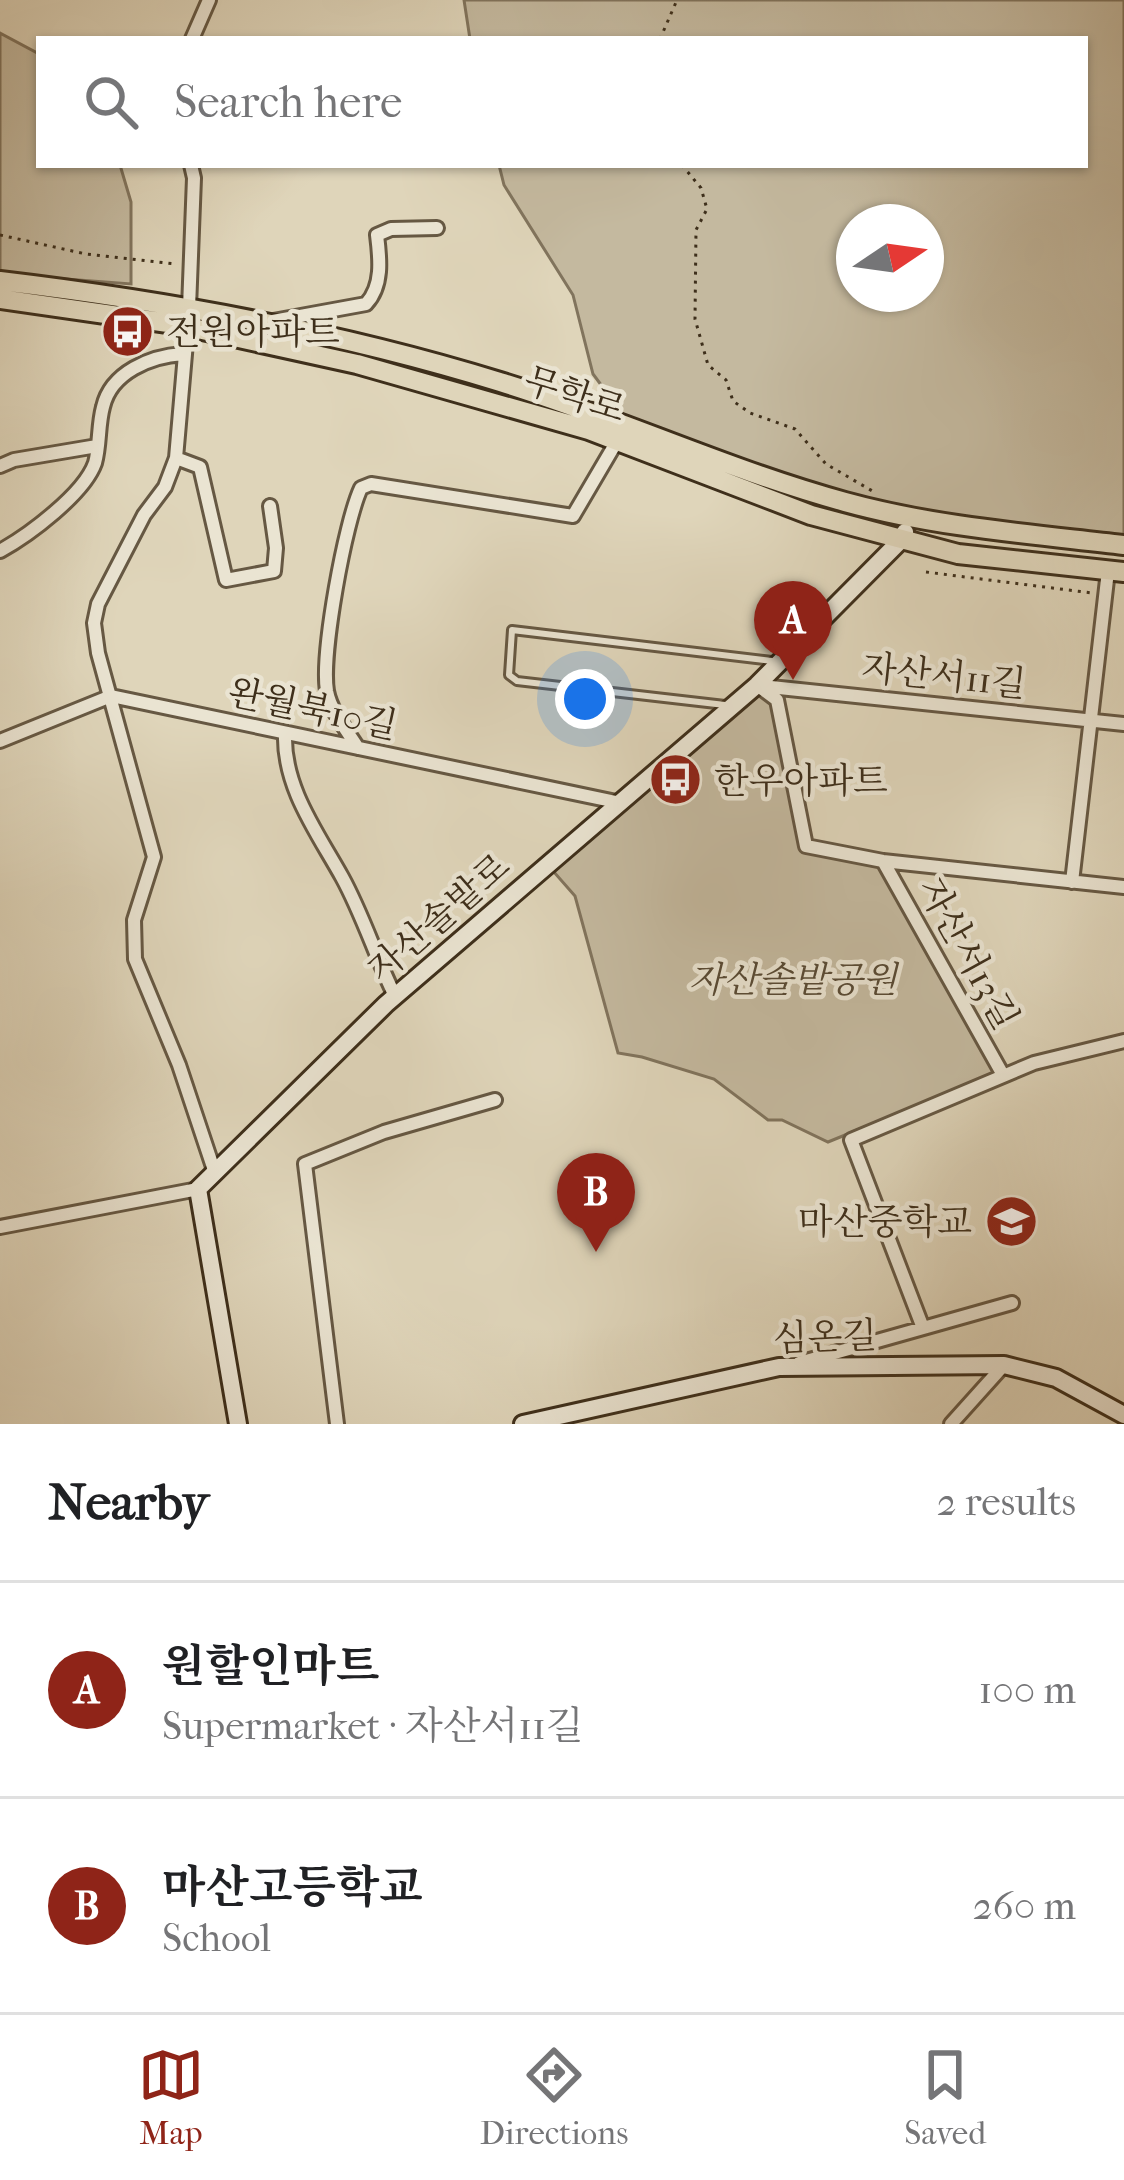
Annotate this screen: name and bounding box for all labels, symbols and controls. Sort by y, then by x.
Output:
search box [36,36,1088,168]
icon: search [78,69,144,135]
text: Search here [174,76,402,129]
north arrow [836,204,944,312]
bus stop icon: 전원아파트 [99,303,155,359]
place label: 전원아파트 [166,311,340,353]
street label: 무학로 [519,359,631,431]
pin: A [754,581,832,680]
street label: 자산서11길 [860,646,1028,705]
your location [555,669,615,729]
street label: 완월북10길 [224,671,401,747]
bus stop icon: 한우아파트 [647,752,703,808]
place label: 한우아파트 [714,760,888,802]
street label: 자산솔밭로 [359,845,518,991]
street label: 자산서13길 [909,870,1027,1037]
park label: 자산솔밭공원 [689,959,900,1001]
pin: B [557,1153,635,1252]
school or university icon: 마산중학교 [983,1193,1039,1249]
place label: 마산중학교 [798,1201,972,1243]
street label: 심온길 [772,1314,878,1360]
text: Nearby [48,1472,209,1532]
text: 2 results [937,1479,1076,1525]
text: 원할인마트 [162,1640,379,1693]
text: A [74,1667,100,1713]
text: 100 m [978,1667,1076,1713]
text: Supermarket · 자산서11길 [162,1703,584,1749]
text: 마산고등학교 [162,1861,423,1914]
text: B [74,1883,100,1929]
text: 260 m [973,1883,1076,1929]
text: School [162,1915,271,1961]
tab: Map [138,2042,204,2153]
tab: Directions [480,2042,628,2153]
tab: Saved [904,2042,986,2153]

